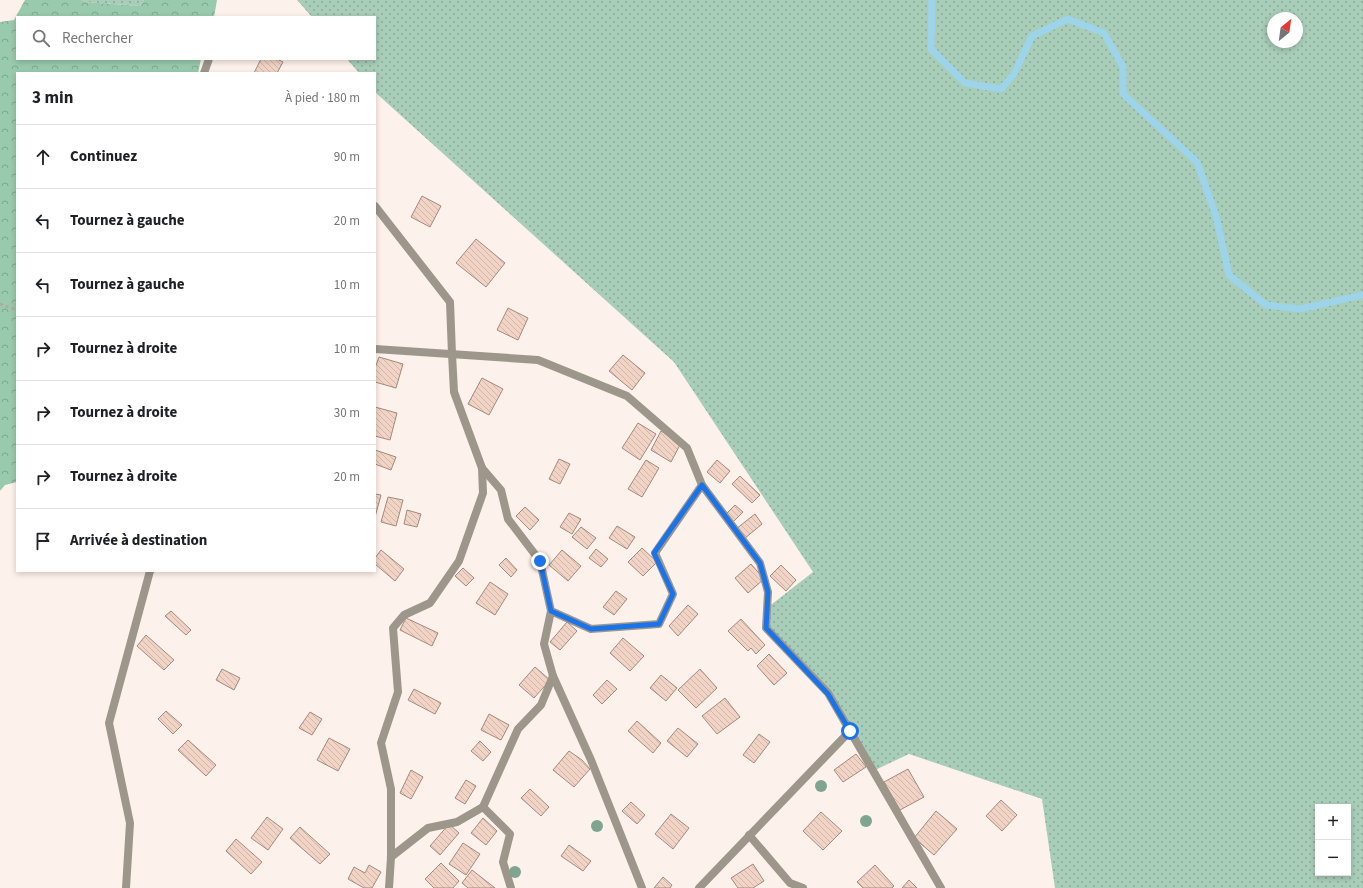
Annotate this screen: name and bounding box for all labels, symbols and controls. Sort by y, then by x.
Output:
north arrow [1267,12,1303,48]
search box [16,16,376,60]
icon: search [30,27,52,49]
text: Rechercher [62,28,133,49]
text: 3 min [32,86,73,110]
text: À pied · 180 m [285,89,360,107]
icon: ahead [32,146,54,168]
text: Continuez [70,146,137,167]
text: 90 m [334,148,360,166]
icon: left [32,210,54,232]
text: Tournez à gauche [70,210,185,231]
text: 20 m [334,212,360,230]
icon: left [32,274,54,296]
text: Tournez à gauche [70,274,185,295]
text: 10 m [334,276,360,294]
icon: right [32,338,54,360]
text: Tournez à droite [70,338,177,359]
text: 10 m [334,340,360,358]
icon: right [32,402,54,424]
text: Tournez à droite [70,402,177,423]
text: 30 m [334,404,360,422]
icon: right [32,466,54,488]
text: Tournez à droite [70,466,177,487]
text: 20 m [334,468,360,486]
icon: arrive [32,530,54,552]
text: Arrivée à destination [70,530,207,551]
route end [531,552,549,570]
route start [841,722,859,740]
map controls [1315,804,1351,876]
button: + [1315,804,1351,840]
button: − [1315,840,1351,876]

